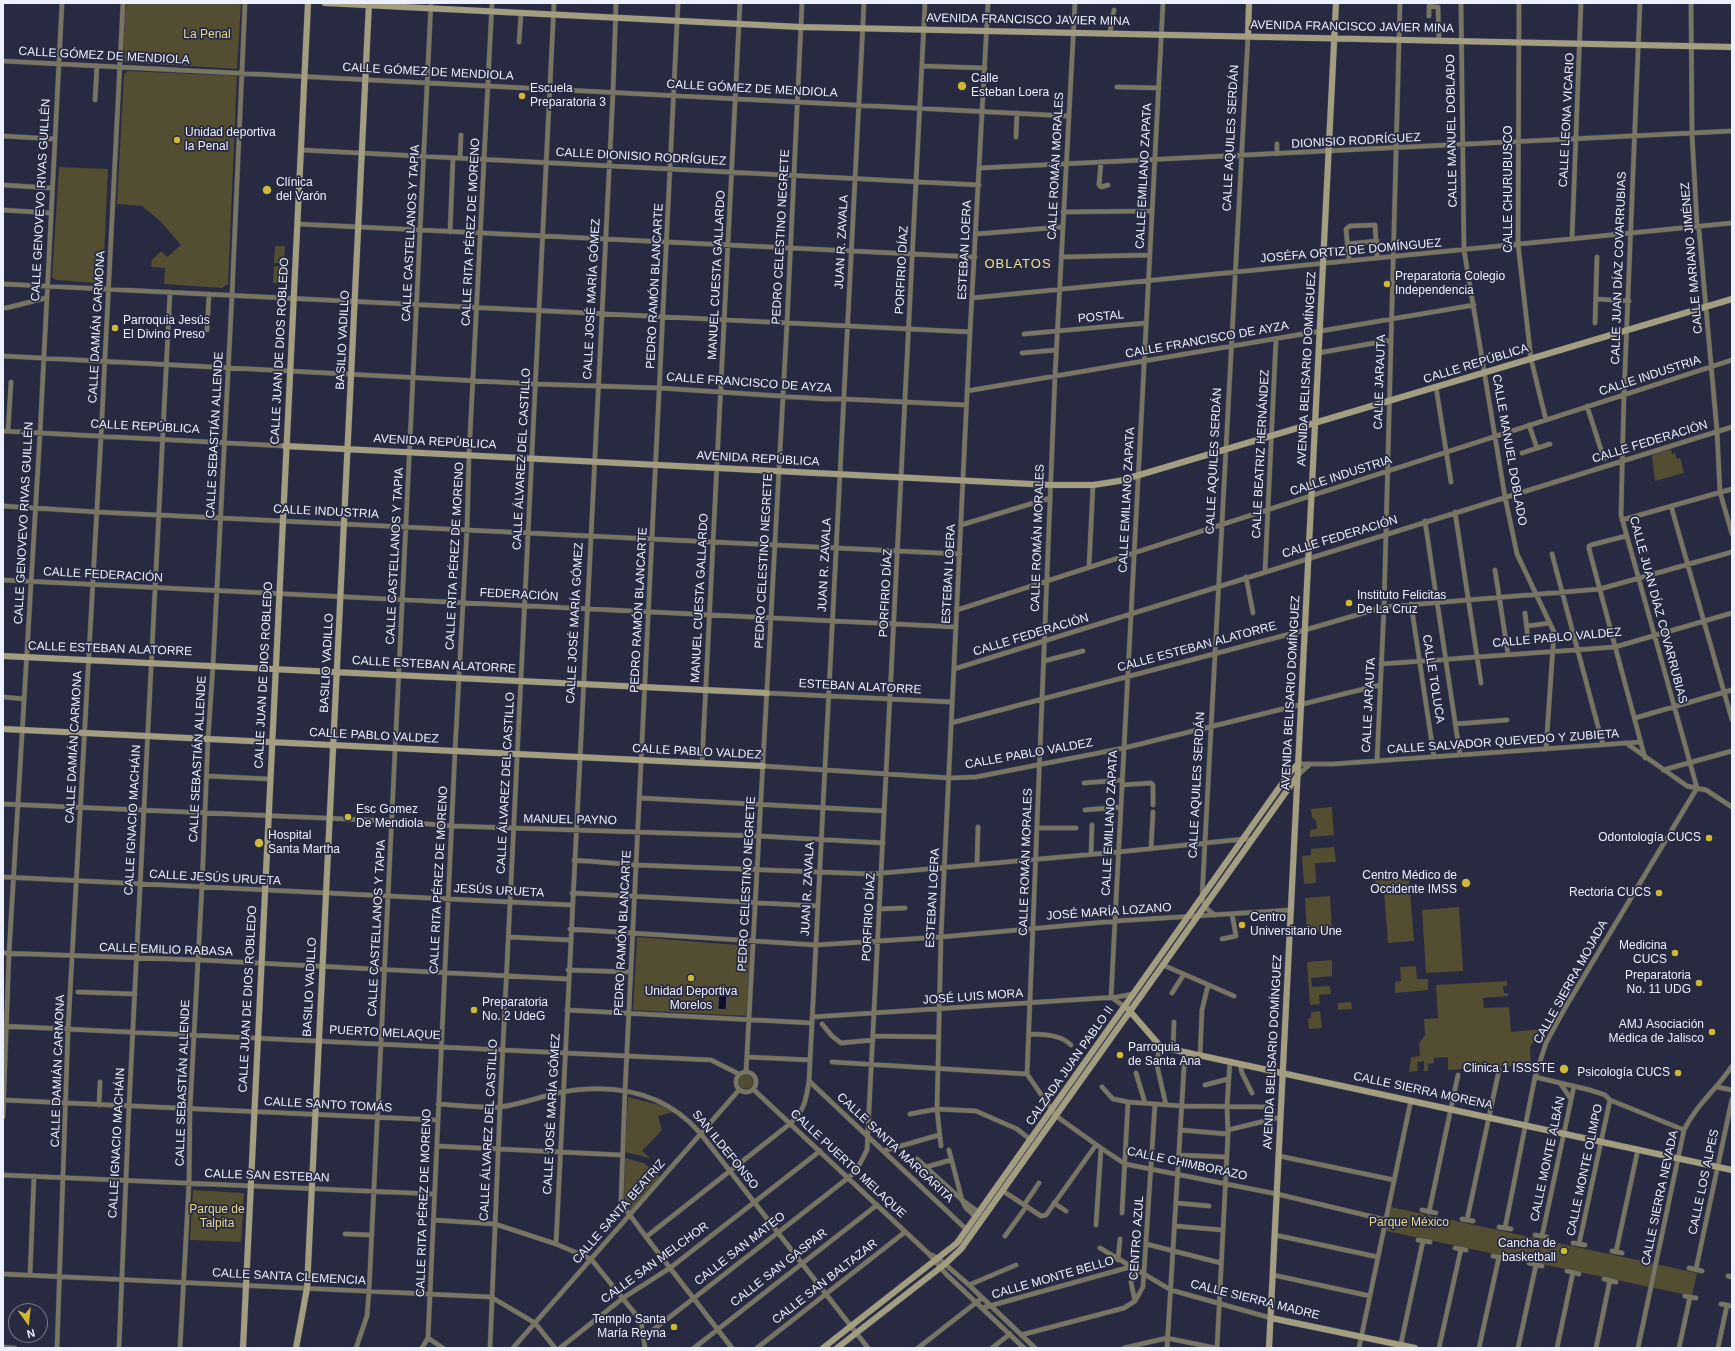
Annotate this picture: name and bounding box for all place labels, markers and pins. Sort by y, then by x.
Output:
place label: Calle Esteban Loera [971,72,1049,100]
marker: Calle Esteban Loera [956,80,968,92]
place label: Escuela Preparatoria 3 [530,82,606,110]
marker: Escuela Preparatoria 3 [517,91,527,101]
place label: Unidad deportiva la Penal [185,126,276,154]
marker: Unidad deportiva la Penal [172,135,182,145]
place label: Clínica del Varón [276,176,326,204]
marker: Clínica del Varón [261,184,273,196]
place label: Preparatoria Colegio Independencia [1395,270,1505,298]
marker: Preparatoria Colegio Independencia [1382,279,1392,289]
place label: Parroquia Jesús El Divino Preso [123,314,210,342]
marker: Parroquia Jesús El Divino Preso [110,323,120,333]
place label: Instituto Felicitas De La Cruz [1357,589,1446,617]
marker: Instituto Felicitas De La Cruz [1344,598,1354,608]
place label: Esc Gomez De Mendiola [356,803,423,831]
marker: Esc Gomez De Mendiola [343,812,353,822]
place label: Hospital Santa Martha [268,829,340,857]
place label: Odontología CUCS [1598,831,1701,845]
marker: Odontología CUCS [1704,833,1714,843]
marker: Hospital Santa Martha [253,837,265,849]
place label: Centro Médico de Occidente IMSS [1362,869,1457,897]
marker: Centro Médico de Occidente IMSS [1460,877,1472,889]
place label: Rectoria CUCS [1569,886,1651,900]
marker: Rectoria CUCS [1654,888,1664,898]
place label: Centro Universitario Une [1250,911,1342,939]
marker: Centro Universitario Une [1237,920,1247,930]
place label: Medicina CUCS [1619,939,1667,967]
marker: Medicina CUCS [1670,948,1680,958]
place label: Preparatoria No. 11 UDG [1625,969,1691,997]
marker: Unidad Deportiva Morelos [686,973,696,983]
marker: Preparatoria No. 11 UDG [1694,978,1704,988]
place label: Unidad Deportiva Morelos [645,985,737,1013]
place label: Preparatoria No. 2 UdeG [482,996,548,1024]
marker: Preparatoria No. 2 UdeG [469,1005,479,1015]
place label: AMJ Asociación Médica de Jalisco [1609,1018,1704,1046]
marker: AMJ Asociación Médica de Jalisco [1707,1027,1717,1037]
place label: Parroquia de Santa Ana [1128,1041,1201,1069]
marker: Parroquia de Santa Ana [1115,1050,1125,1060]
place label: Clinica 1 ISSSTE [1463,1062,1555,1076]
marker: Clinica 1 ISSSTE [1558,1063,1570,1075]
place label: Psicología CUCS [1577,1066,1670,1080]
marker: Psicología CUCS [1673,1068,1683,1078]
place label: Cancha de basketball [1498,1237,1556,1265]
marker: Cancha de basketball [1559,1246,1569,1256]
place label: Templo Santa María Reyna [593,1313,666,1341]
marker: Templo Santa María Reyna [669,1322,679,1332]

